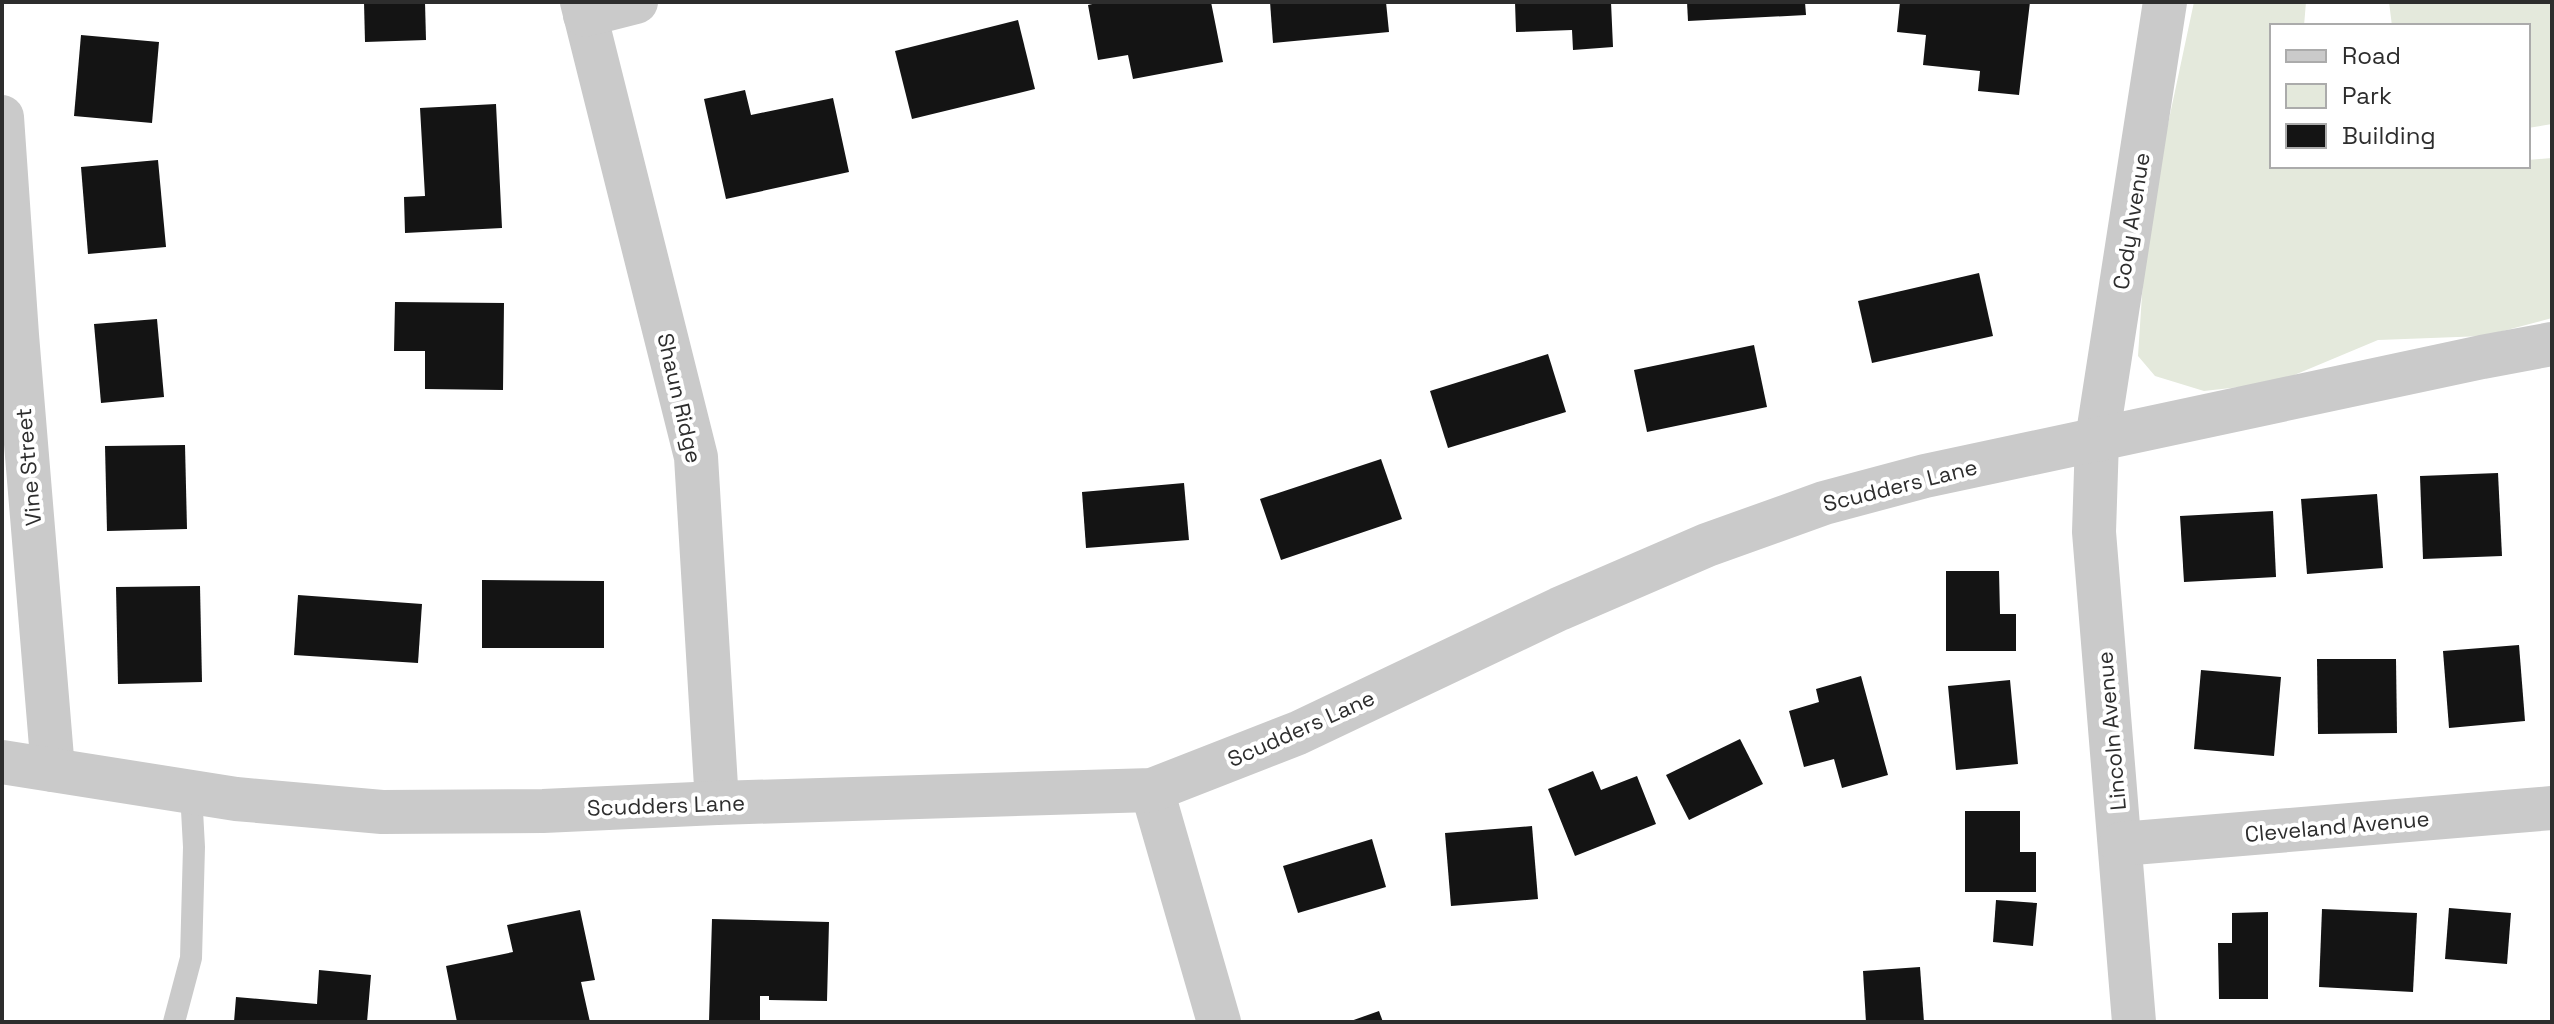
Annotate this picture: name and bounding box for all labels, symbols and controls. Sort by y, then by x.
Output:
legend [2270,24,2530,168]
text: Road [2342,40,2401,71]
text: Park [2342,80,2392,111]
text: Building [2342,120,2436,151]
street label: Cody Avenue [2106,150,2156,292]
street label: Shaun Ridge [651,330,709,466]
street label: Vine Street [9,407,47,527]
street label: Scudders Lane [1820,452,1980,518]
street label: Lincoln Avenue [2090,650,2132,812]
street label: Scudders Lane [1223,683,1379,773]
street label: Scudders Lane [587,788,745,822]
street label: Cleveland Avenue [2243,804,2431,848]

